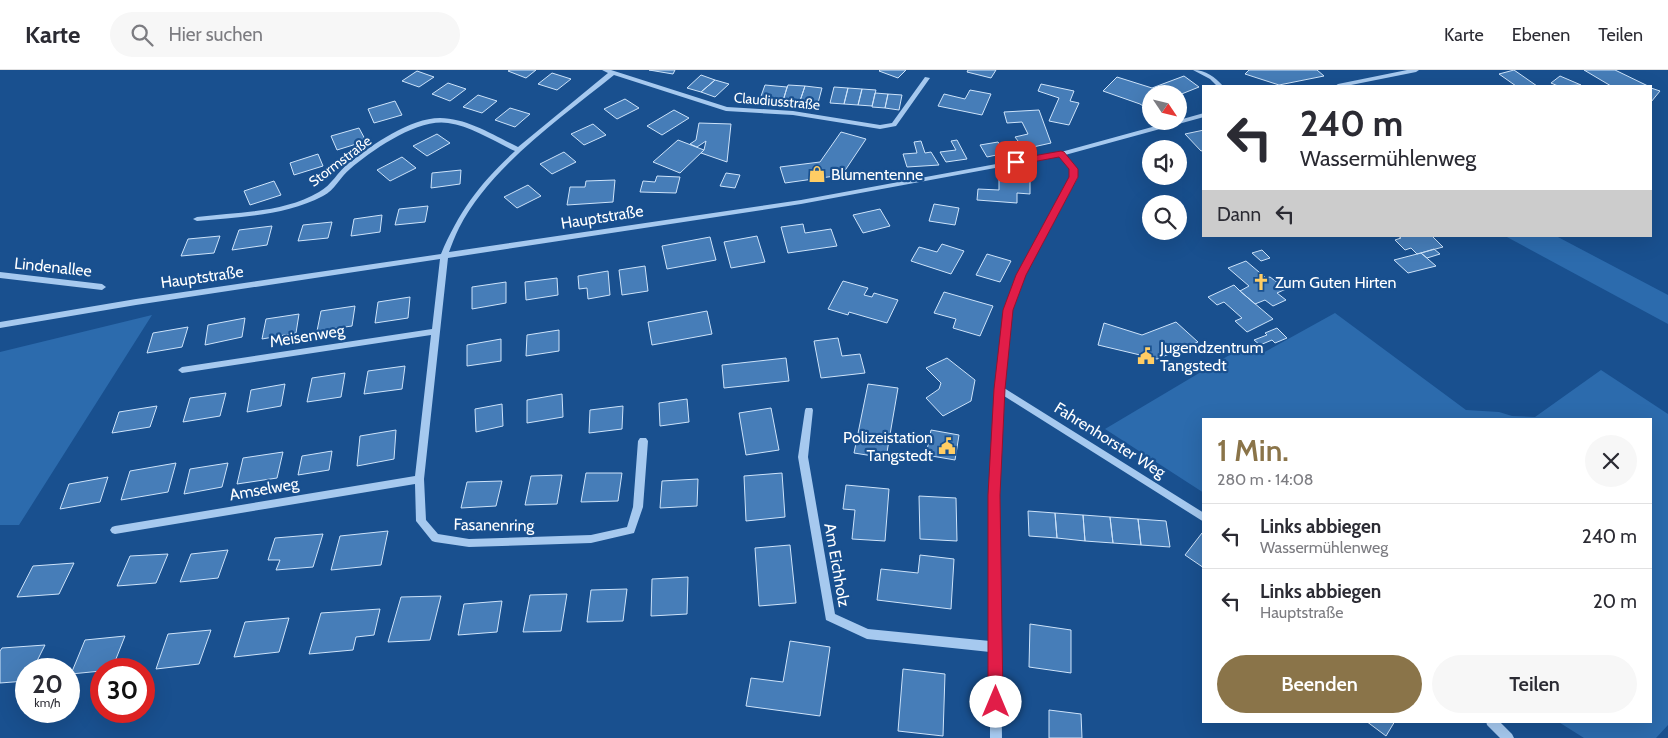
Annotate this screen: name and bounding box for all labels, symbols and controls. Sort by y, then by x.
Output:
search box [110,12,460,57]
text: Karte [25,20,80,49]
icon: search [128,21,156,49]
text: Hier suchen [168,23,263,46]
text: Karte [1444,24,1484,46]
text: Ebenen [1512,24,1570,46]
text: Teilen [1598,24,1643,46]
north arrow [1142,85,1188,130]
map controls [1142,85,1187,240]
street label: Claudiusstraße [733,88,821,114]
text: 240 m [1300,102,1403,145]
icon: left [1217,105,1282,170]
street label: Stormstraße [305,132,375,190]
button: sound [1142,140,1187,185]
pin [995,141,1037,183]
text: Wassermühlenweg [1300,145,1476,172]
icon: arrive [1002,148,1030,176]
shop icon: Blumentenne [807,164,827,184]
place label: Blumentenne [831,165,923,184]
button: search [1142,195,1187,240]
icon: left [1271,200,1299,228]
street label: Hauptstraße [559,201,645,233]
text: Dann [1217,203,1261,226]
street label: Lindenallee [13,253,93,281]
street label: Hauptstraße [159,262,245,292]
church icon: Zum Guten Hirten [1251,272,1271,292]
place label: Zum Guten Hirten [1275,273,1396,292]
street label: Meisenweg [268,321,347,351]
place label: Jugendzentrum Tangstedt [1159,338,1264,375]
public building icon: Jugendzentrum Tangstedt [1136,346,1156,366]
street label: Fahrenhorster Weg [1051,398,1170,482]
place label: Polizeistation Tangstedt [843,428,934,465]
text: 1 Min. [1217,432,1289,469]
button: close [1585,435,1637,487]
public building icon: Polizeistation Tangstedt [937,436,957,456]
text: 280 m · 14:08 [1217,470,1314,489]
street label: Amselweg [228,473,301,504]
street label: Fasanenring [453,515,536,535]
text: Links abbiegen [1260,515,1381,538]
street label: Am Eichholz [820,522,854,609]
icon: left [1217,522,1245,550]
text: 240 m [1582,525,1637,548]
text: Wassermühlenweg [1260,538,1388,557]
text: Links abbiegen [1260,580,1381,603]
icon: left [1217,587,1245,615]
text: 20 m [1593,590,1637,613]
text: Hauptstraße [1260,603,1343,622]
button: Beenden [1217,655,1422,713]
button: Teilen [1432,655,1637,713]
speed limit sign: 30 [90,658,155,723]
text: 20 [32,669,63,699]
position arrow [969,675,1021,727]
text: km/h [34,695,61,710]

